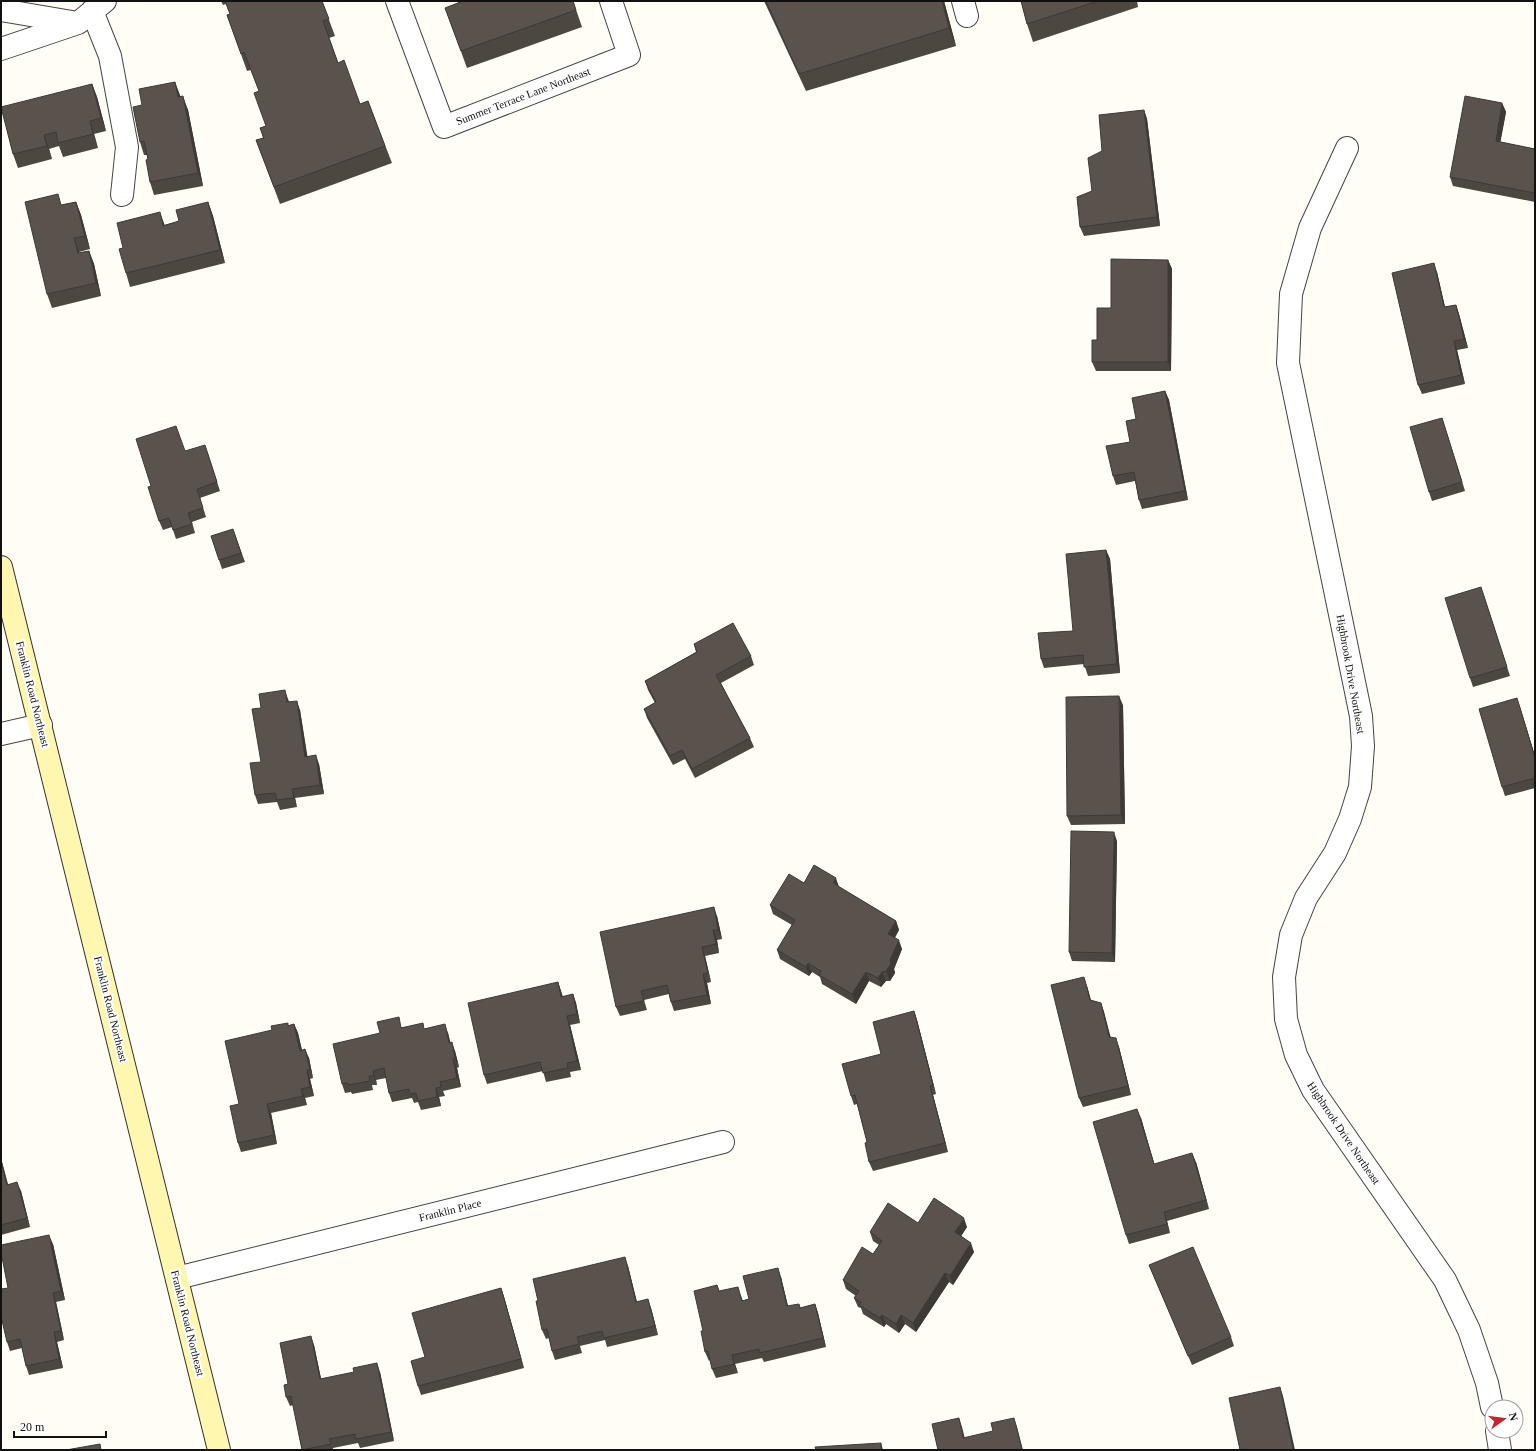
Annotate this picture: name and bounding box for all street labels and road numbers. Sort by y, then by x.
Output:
street label: Summer Terrace Lane Northeast [454,65,592,127]
street label: Highbrook Drive Northeast [1335,613,1367,735]
street label: Franklin Road Northeast [14,640,52,748]
street label: Franklin Road Northeast [92,955,130,1063]
street label: Highbrook Drive Northeast [1305,1079,1383,1187]
street label: Franklin Place [418,1196,483,1224]
street label: Franklin Road Northeast [169,1269,207,1377]

